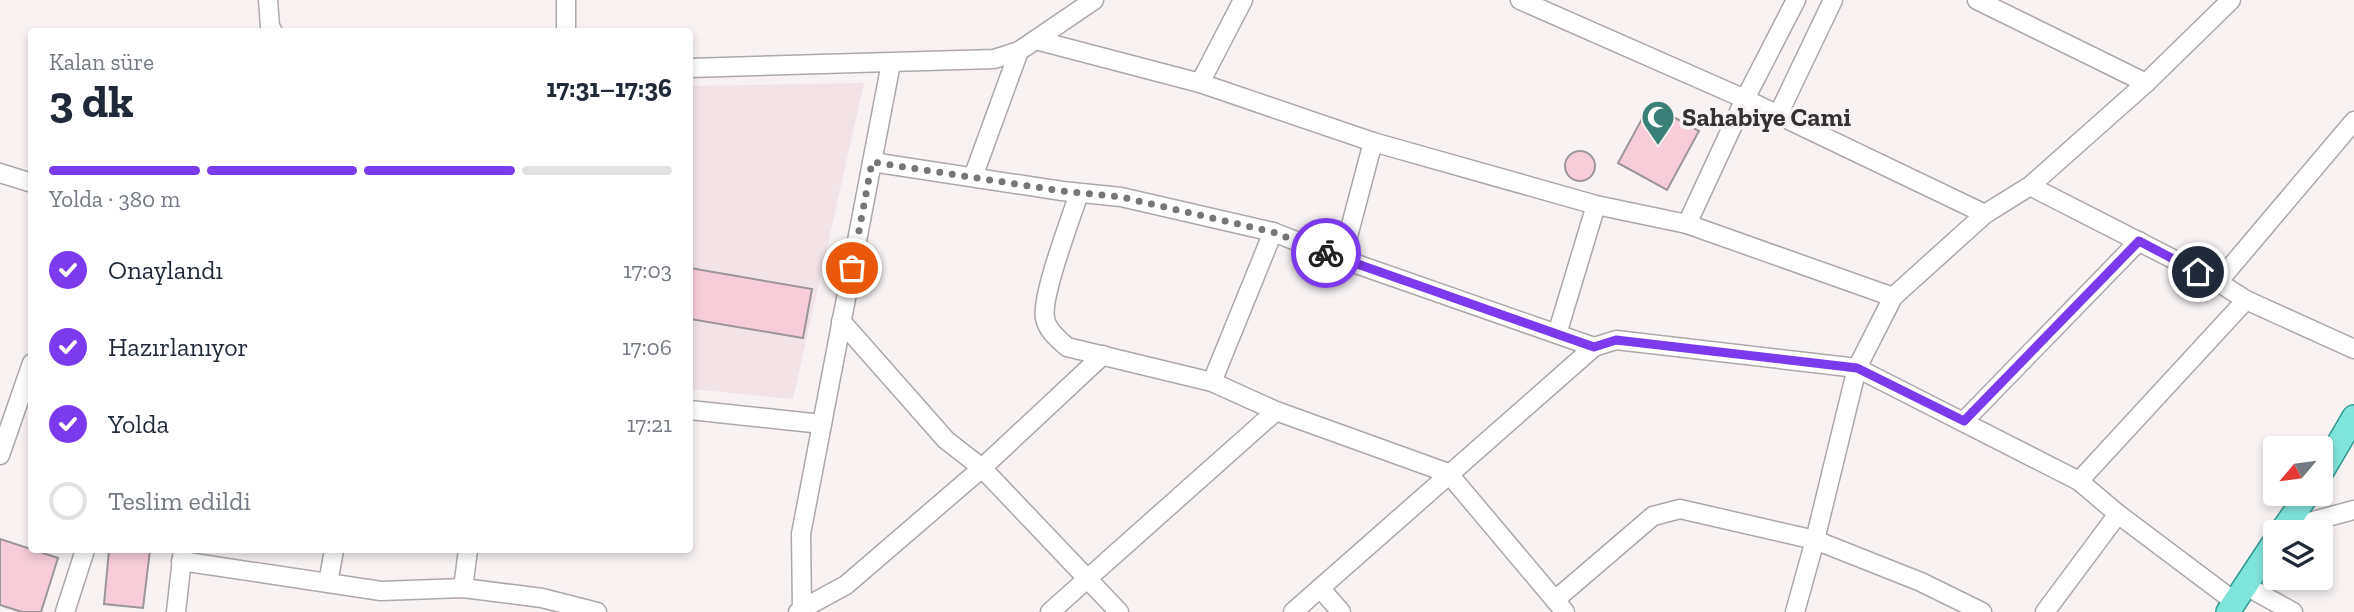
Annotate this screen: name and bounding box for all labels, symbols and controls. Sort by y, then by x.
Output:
text: Kalan süre [49,48,154,76]
text: 17:31–17:36 [546,72,672,104]
text: 3 dk [49,74,134,129]
mosque icon: Sahabiye Cami [1639,98,1677,147]
place label: Sahabiye Cami [1682,101,1851,133]
text: Yolda · 380 m [49,185,180,213]
courier [1291,218,1361,288]
icon: bike [1307,234,1345,272]
pin [822,238,882,298]
pin [2168,242,2228,302]
icon: bag [833,249,871,287]
icon: check [49,251,87,289]
icon: home [2179,253,2217,291]
text: Onaylandı [108,254,223,286]
text: 17:03 [623,256,672,284]
icon: check [49,328,87,366]
text: Hazırlanıyor [108,331,249,363]
text: 17:06 [622,333,672,361]
icon: check [49,405,87,443]
text: Yolda [108,408,169,440]
text: 17:21 [627,410,672,438]
north arrow [2263,436,2333,506]
map controls [2263,436,2333,590]
text: Teslim edildi [108,485,251,517]
button: layers [2263,520,2333,590]

